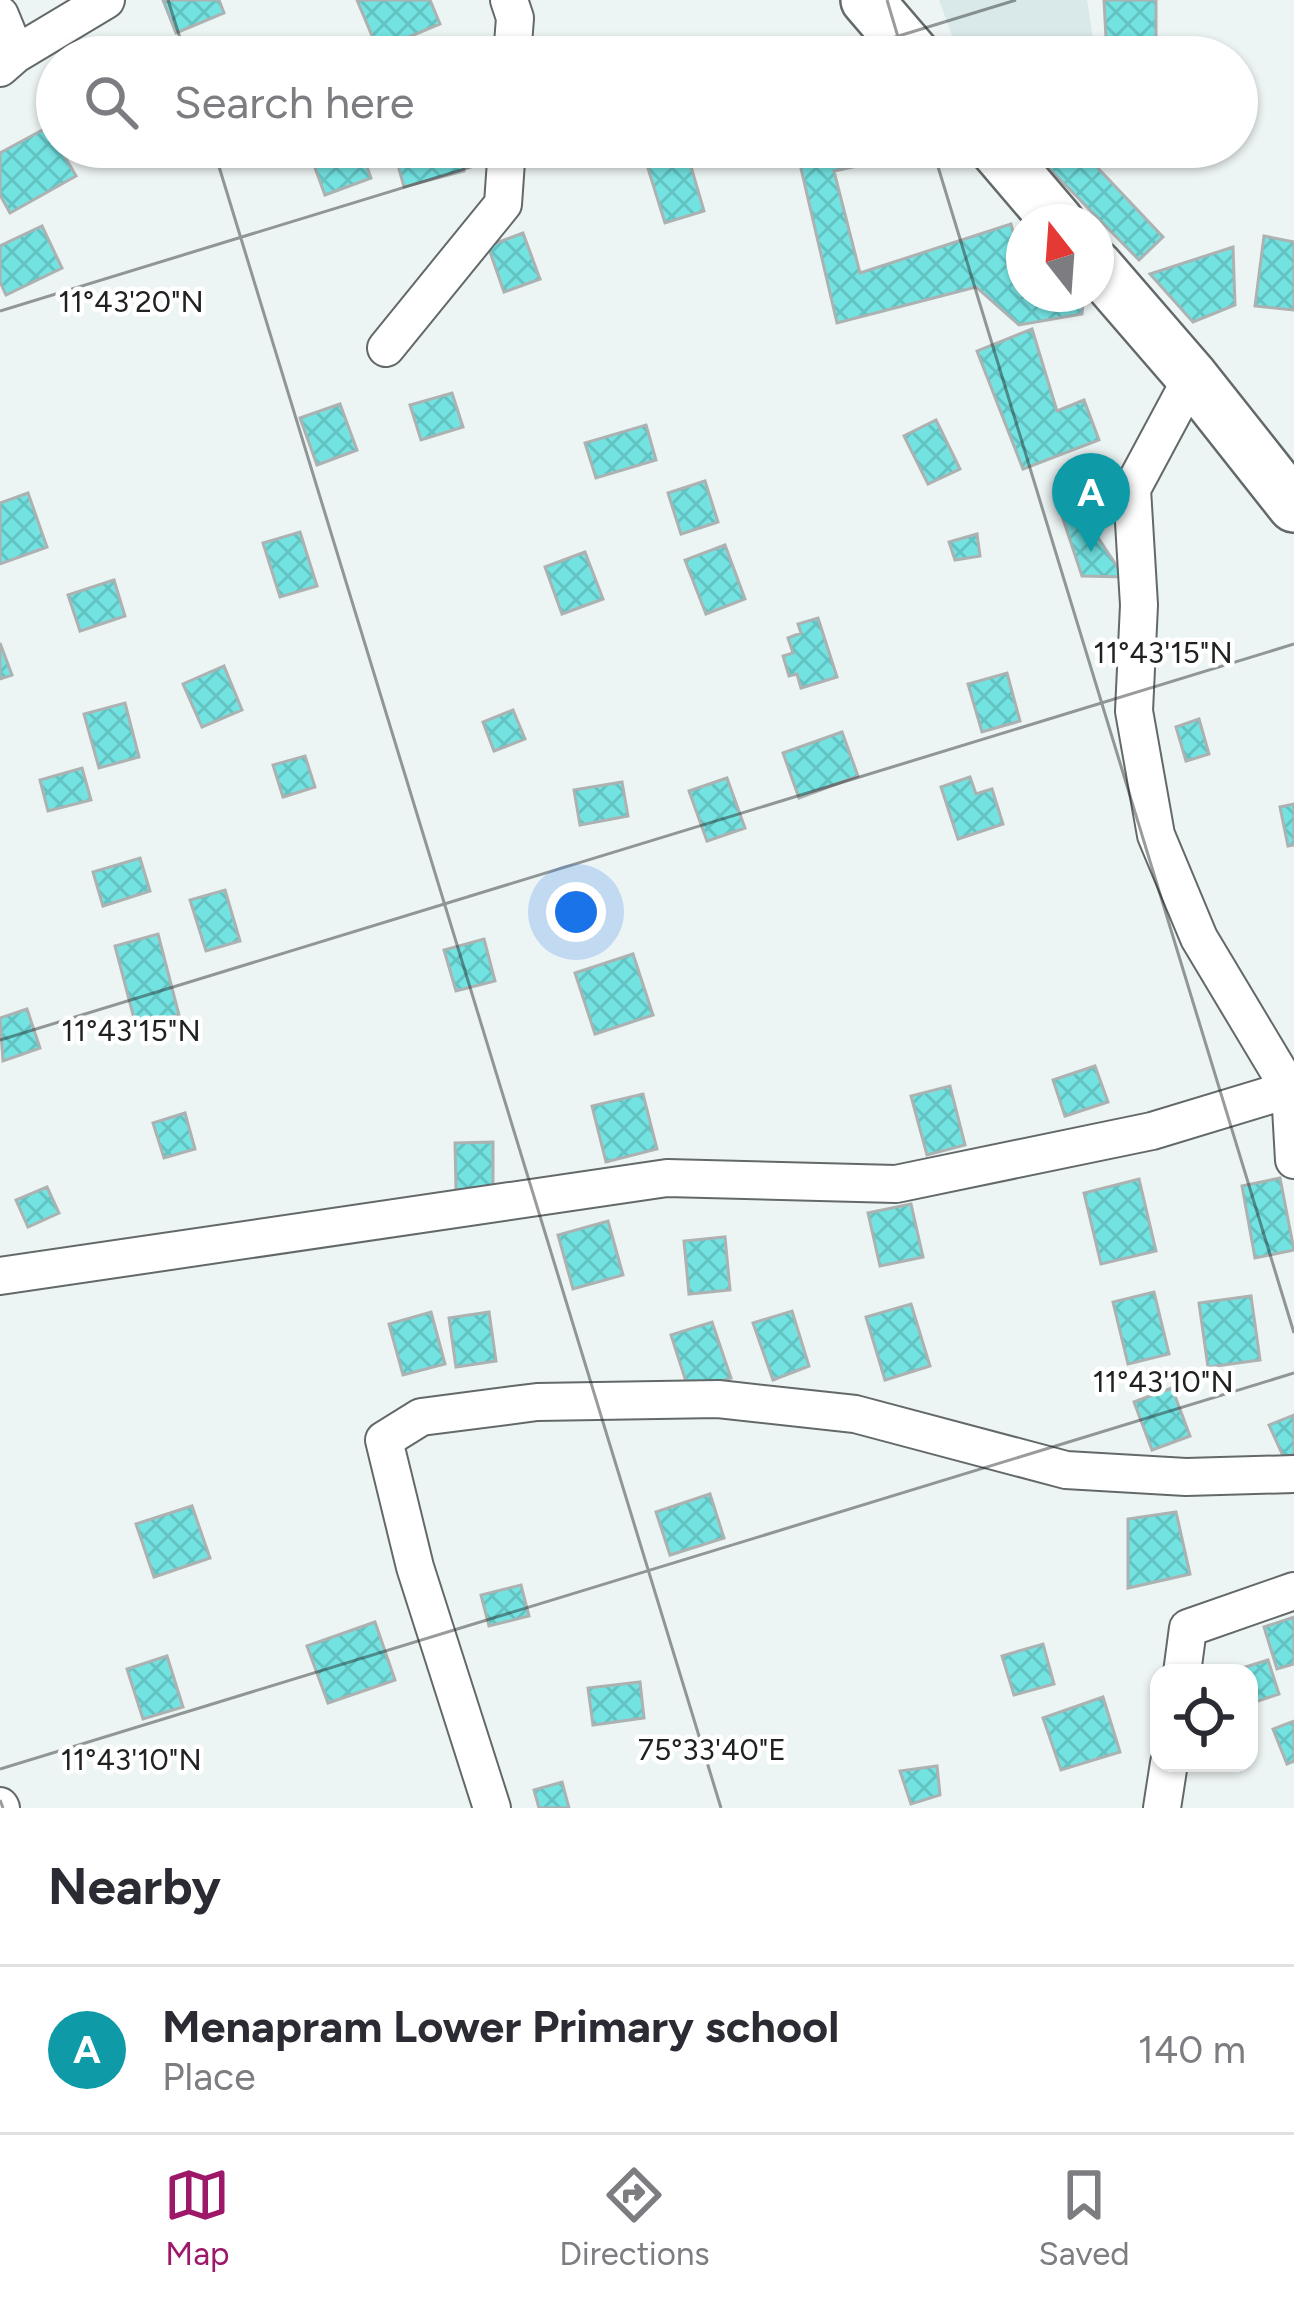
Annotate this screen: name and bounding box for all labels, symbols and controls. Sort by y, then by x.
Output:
search box [36,36,1258,168]
icon: search [78,69,144,135]
text: Search here [174,75,414,129]
north arrow [1006,204,1114,312]
text: 11°43'20"N [58,283,204,320]
pin: A [1052,453,1130,552]
text: 11°43'15"N [1093,634,1233,671]
your location [546,882,606,942]
text: 11°43'15"N [61,1012,201,1049]
text: 11°43'10"N [1092,1363,1234,1400]
map controls [1150,1664,1258,1772]
button: locate [1150,1664,1258,1772]
text: 75°33'40"E [638,1731,786,1768]
text: 11°43'10"N [60,1741,202,1778]
text: Nearby [48,1856,221,1917]
text: Menapram Lower Primary school [162,1999,839,2053]
text: A [73,2026,101,2073]
text: 140 m [1138,2026,1246,2073]
text: Place [162,2053,255,2100]
tab: Map [164,2162,230,2273]
tab: Directions [559,2162,710,2273]
tab: Saved [1039,2162,1130,2273]

